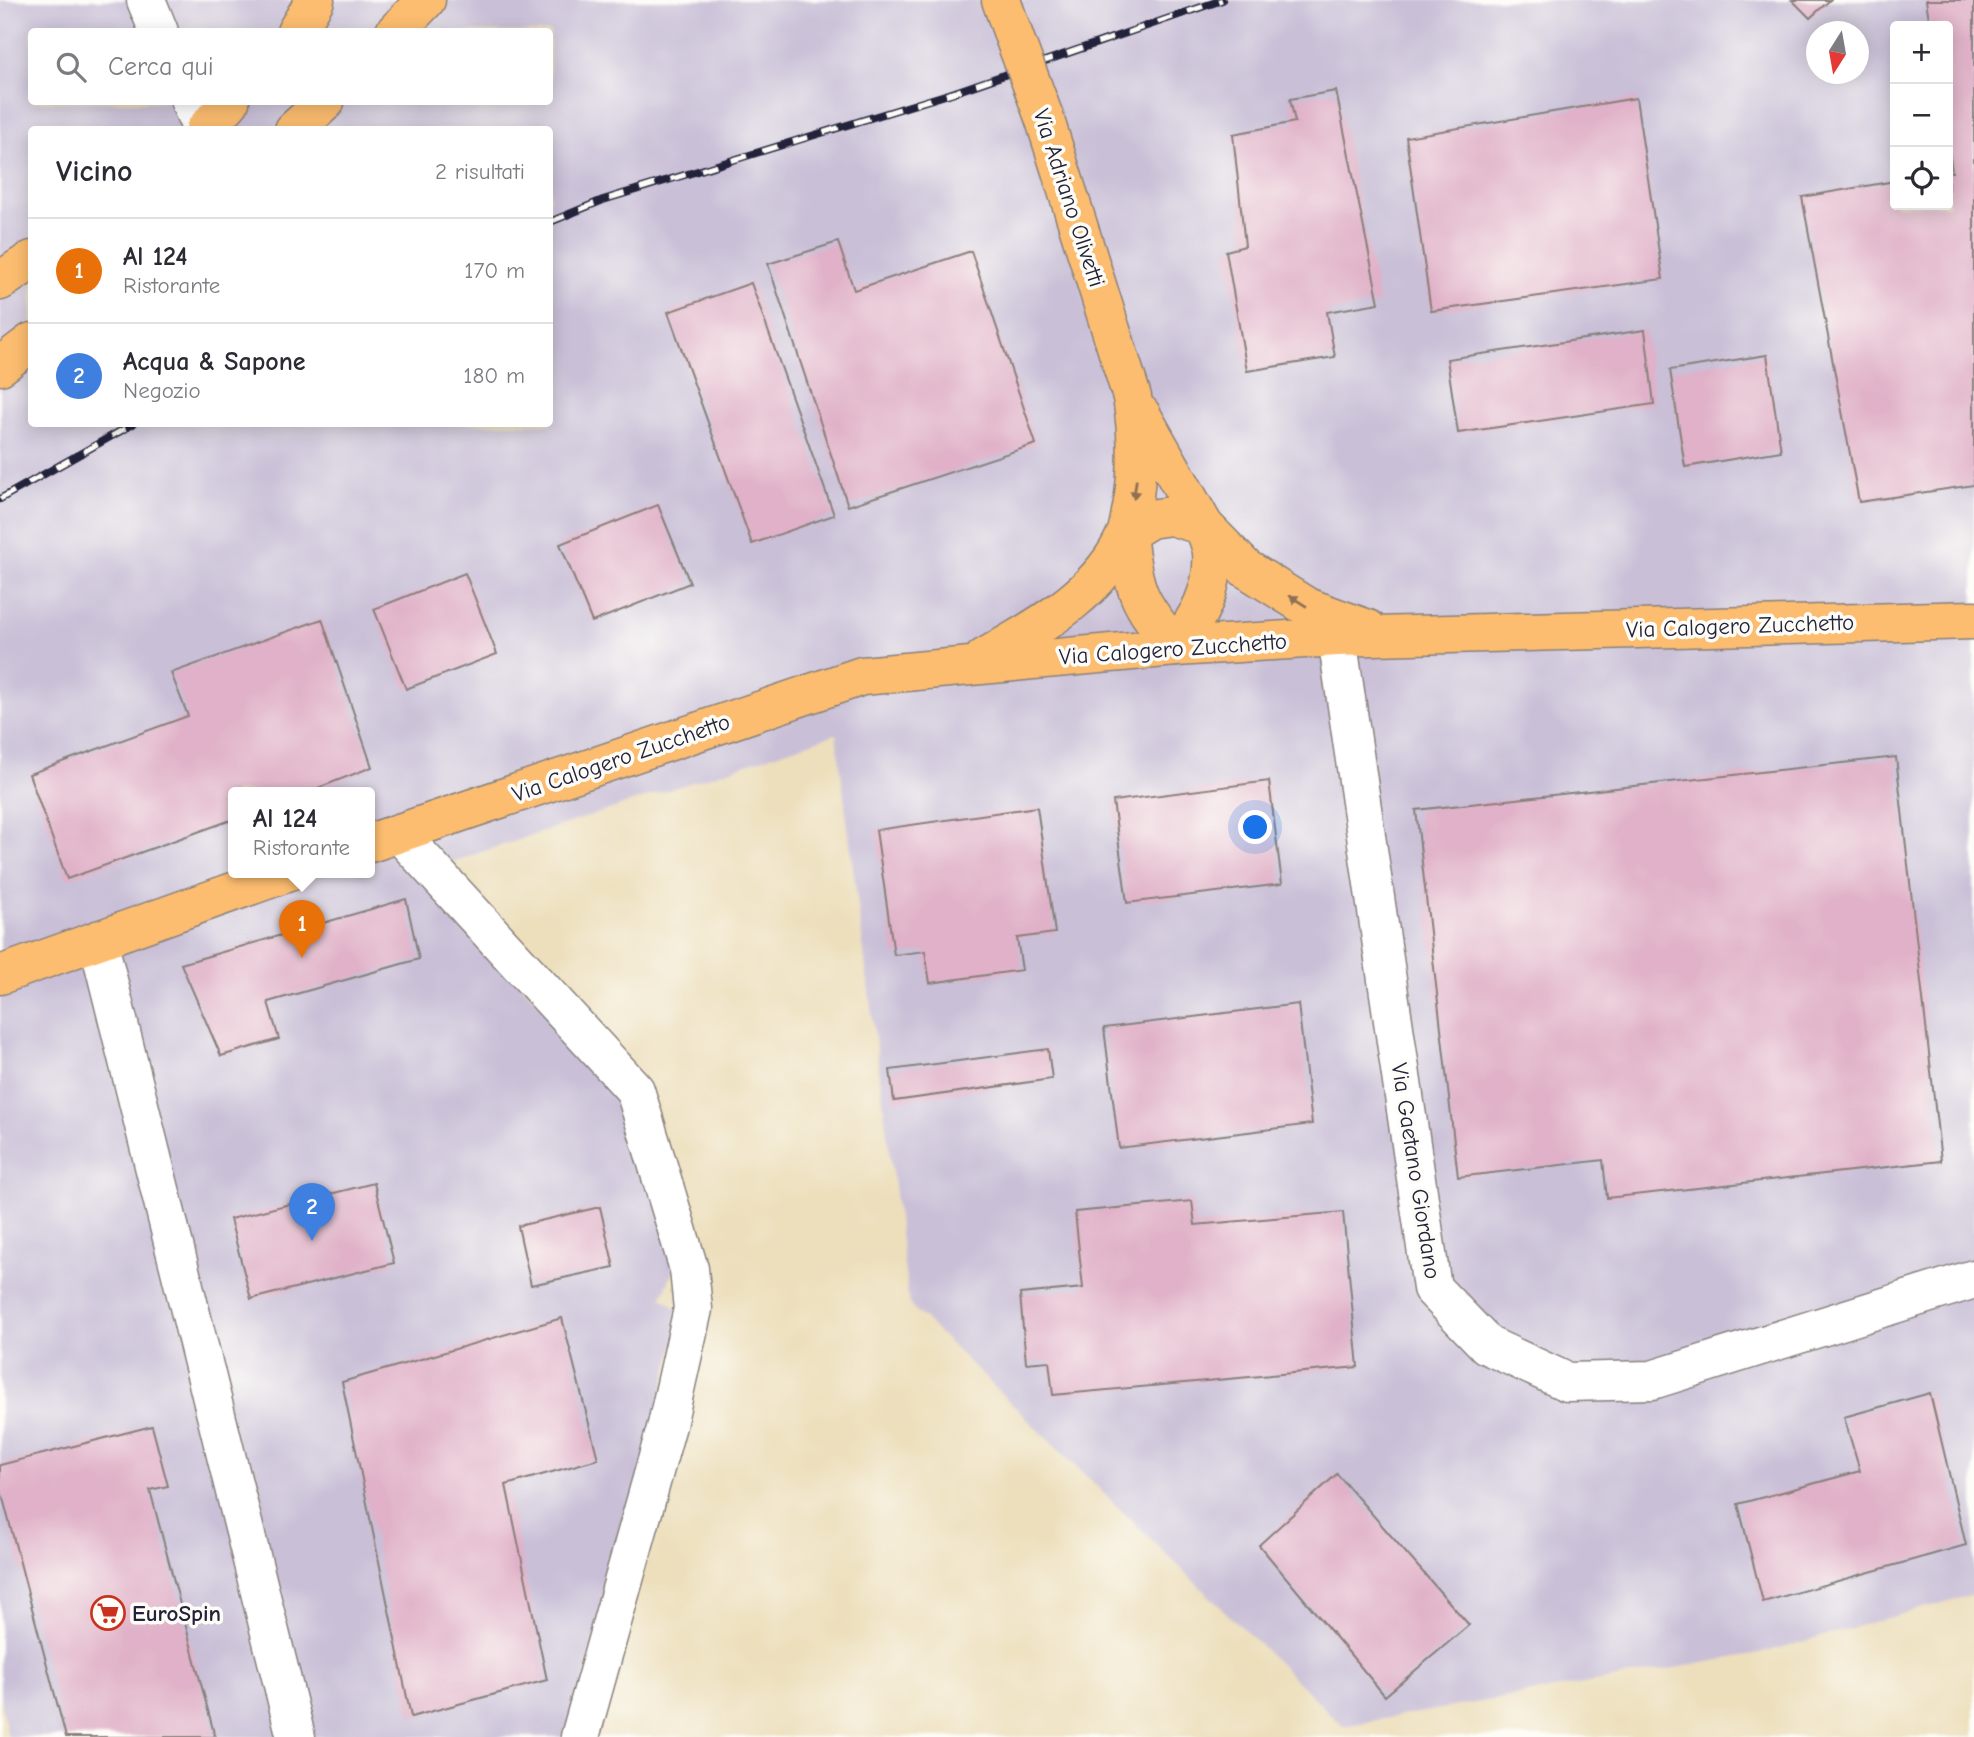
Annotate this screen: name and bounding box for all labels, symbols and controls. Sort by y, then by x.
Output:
north arrow [1806,21,1869,84]
map controls [1890,21,1953,210]
button: + [1890,21,1953,84]
search box [28,28,553,105]
icon: search [52,48,90,86]
text: Cerca qui [108,52,214,82]
button: − [1890,84,1953,147]
street label: Via Adriano Olivetti [1027,106,1111,290]
button: locate [1890,147,1953,210]
text: Vicino [56,154,133,189]
text: 2 risultati [435,158,525,185]
text: Al 124 [123,242,187,272]
text: 1 [74,257,84,284]
text: 170 m [464,257,525,284]
text: Ristorante [123,272,220,299]
text: Acqua & Sapone [123,347,306,377]
text: 2 [73,362,85,389]
text: 180 m [463,362,525,389]
text: Negozio [123,377,201,404]
one-way arrow [1129,478,1140,500]
one-way arrow [1289,595,1308,608]
street label: Via Calogero Zucchetto [1625,609,1855,643]
street label: Via Calogero Zucchetto [1058,628,1288,670]
street label: Via Calogero Zucchetto [509,708,733,808]
popup [228,787,375,878]
text: Al 124 [253,804,317,834]
your location [1238,810,1272,844]
text: Ristorante [253,834,350,861]
pin: 1 [279,900,325,958]
street label: Via Gaetano Giordano [1386,1061,1446,1281]
pin: 2 [289,1183,335,1241]
supermarket icon: EuroSpin [89,1594,127,1632]
place label: EuroSpin [132,1600,221,1627]

